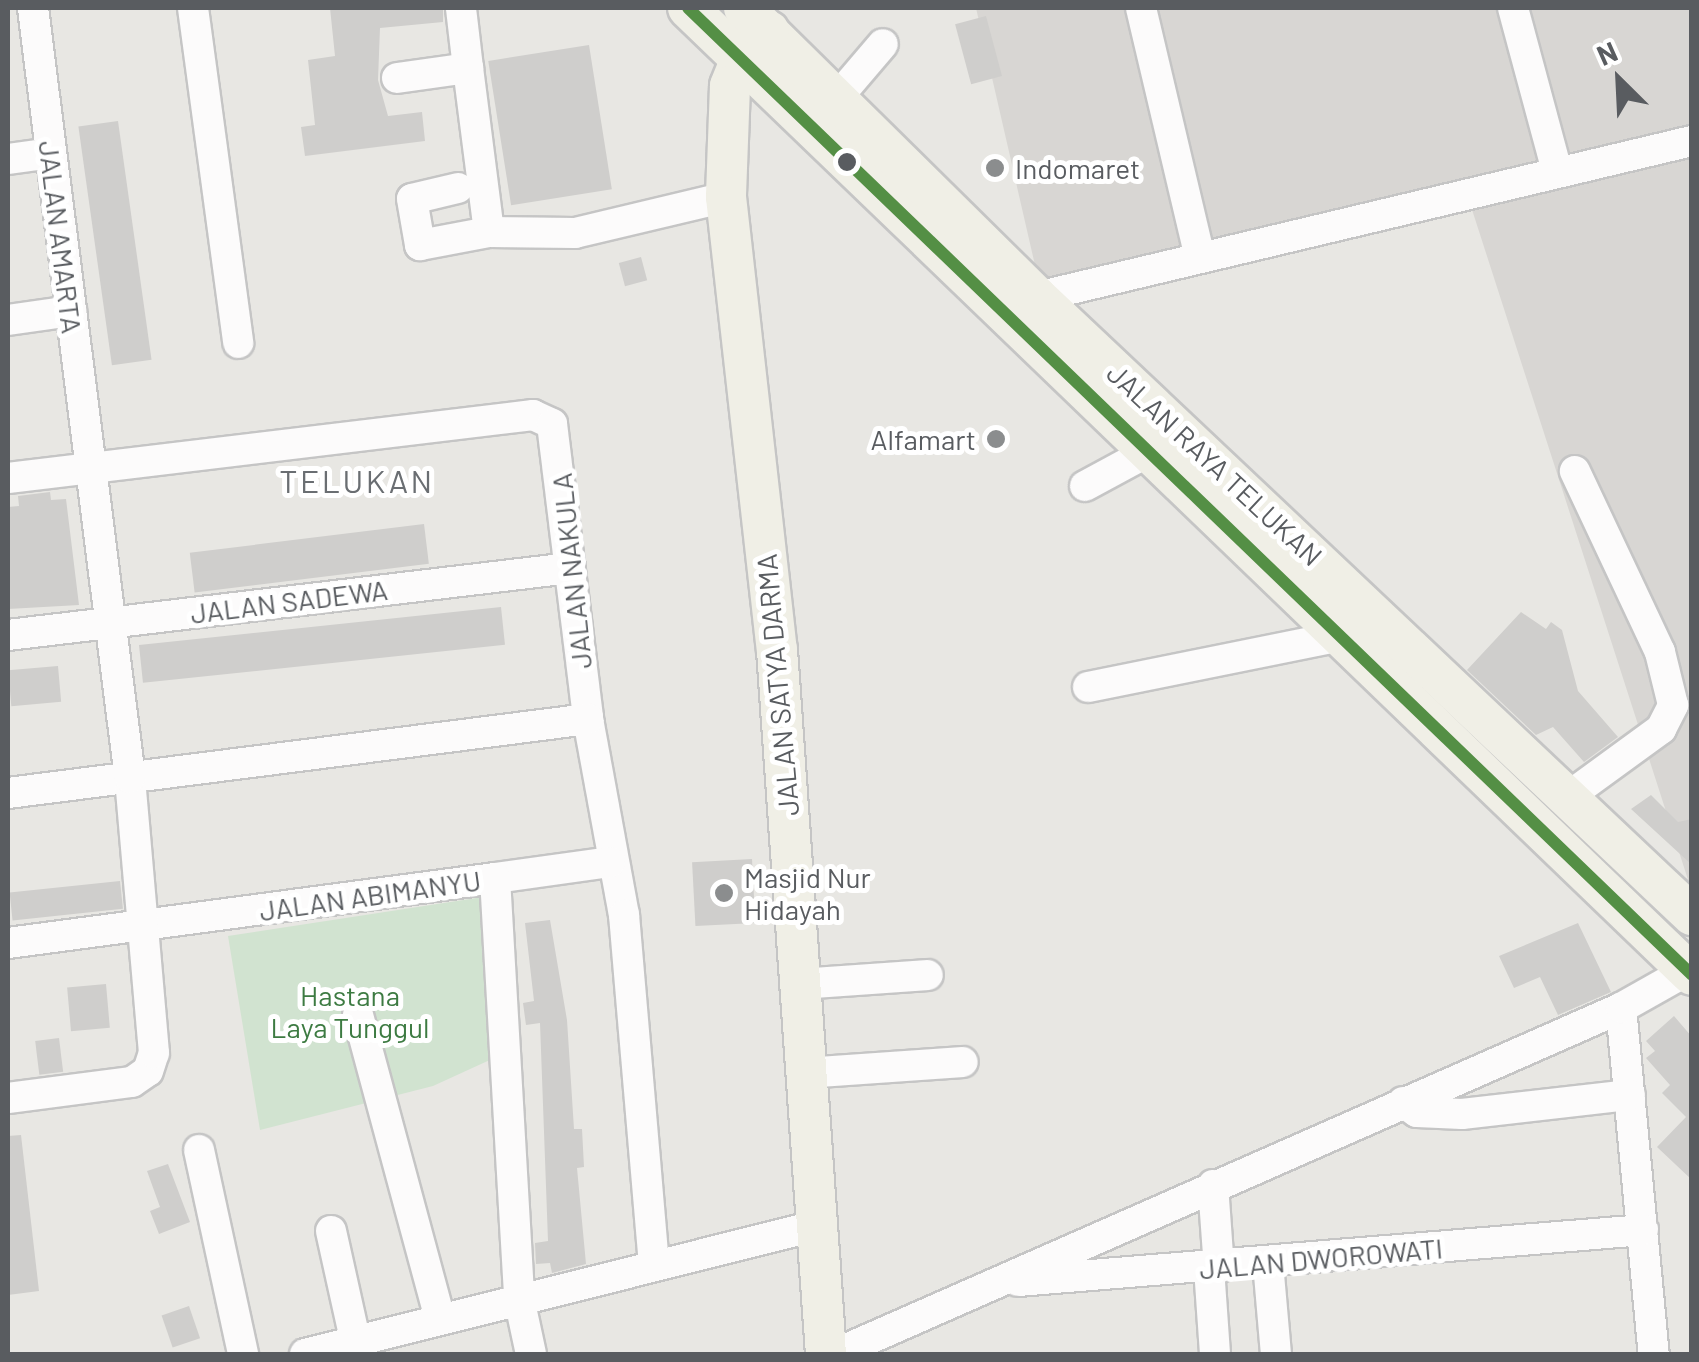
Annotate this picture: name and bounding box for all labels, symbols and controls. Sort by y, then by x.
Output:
north arrow [1569,30,1669,130]
text: N [1591,33,1622,72]
street label: JALAN AMARTA [33,139,89,335]
place label: Indomaret [1015,151,1140,185]
unlabelled marker [837,152,857,172]
marker: Indomaret [984,157,1006,179]
street label: JALAN RAYA TELUKAN [1101,356,1329,572]
place label: Alfamart [871,422,976,456]
marker: Alfamart [985,428,1007,450]
district label: TELUKAN [279,461,435,499]
street label: JALAN NAKULA [544,471,598,671]
street label: JALAN SATYA DARMA [749,553,805,817]
street label: JALAN SADEWA [188,572,390,630]
place label: Masjid Nur Hidayah [744,860,871,926]
street label: JALAN ABIMANYU [257,863,483,927]
marker: Masjid Nur Hidayah [713,882,735,904]
park label: Hastana Laya Tunggul [271,978,429,1044]
street label: JALAN DWOROWATI [1198,1231,1444,1285]

